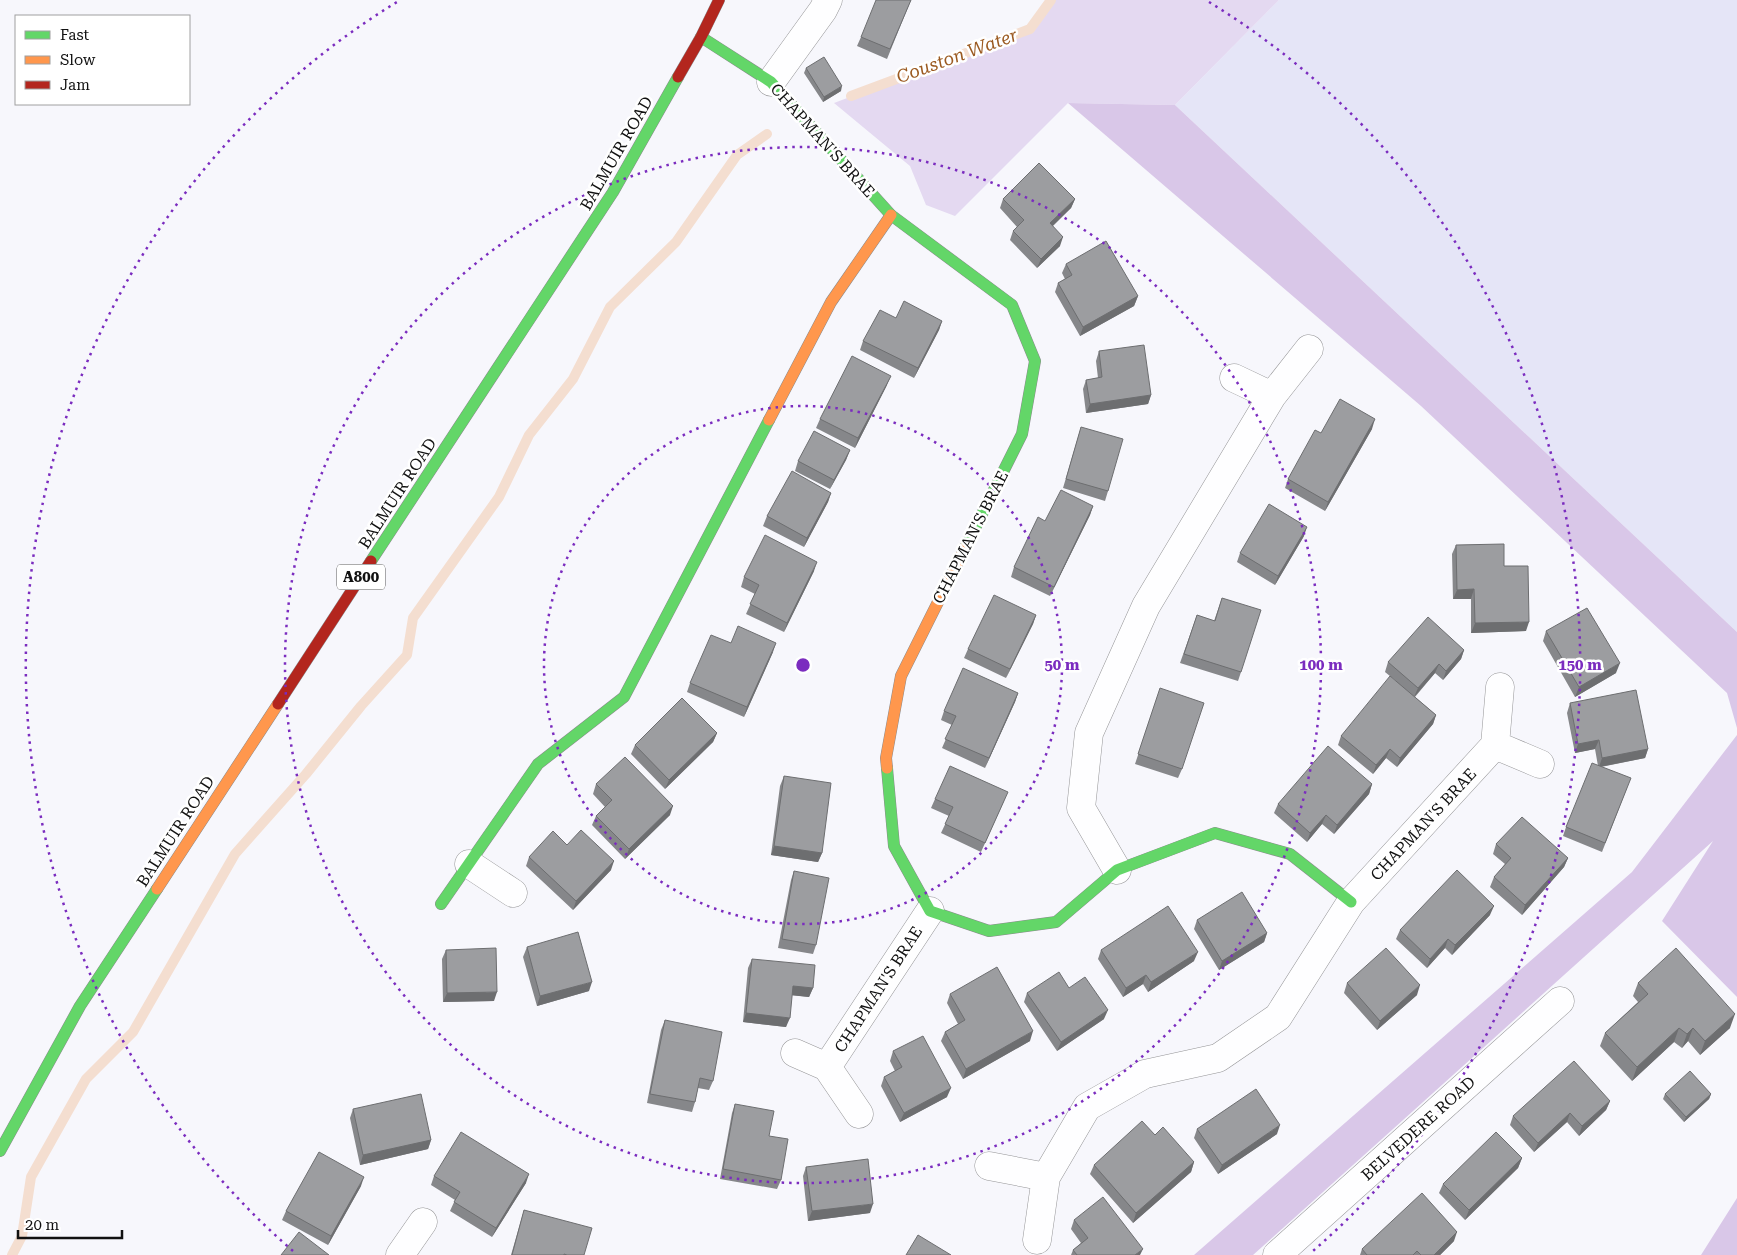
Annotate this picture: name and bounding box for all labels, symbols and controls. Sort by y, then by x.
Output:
legend [15,15,190,105]
water label: Couston Water [893,24,1021,87]
text: Fast [60,26,90,44]
text: Slow [60,51,96,69]
text: Jam [60,76,90,94]
street label: CHAPMAN'S BRAE [767,80,879,201]
street label: BALMUIR ROAD [576,93,657,213]
street label: BALMUIR ROAD [355,434,440,552]
street label: CHAPMAN'S BRAE [929,468,1012,607]
road number: A800 [337,564,385,590]
centre of rings [794,656,812,674]
text: 50 m [1044,656,1080,674]
text: 100 m [1299,656,1343,674]
text: 150 m [1558,656,1602,674]
street label: CHAPMAN'S BRAE [1366,764,1480,884]
street label: BALMUIR ROAD [133,772,218,890]
street label: CHAPMAN'S BRAE [831,923,926,1056]
street label: BELVEDERE ROAD [1358,1072,1479,1184]
scale bar [18,1208,121,1240]
text: 20 m [25,1216,60,1234]

